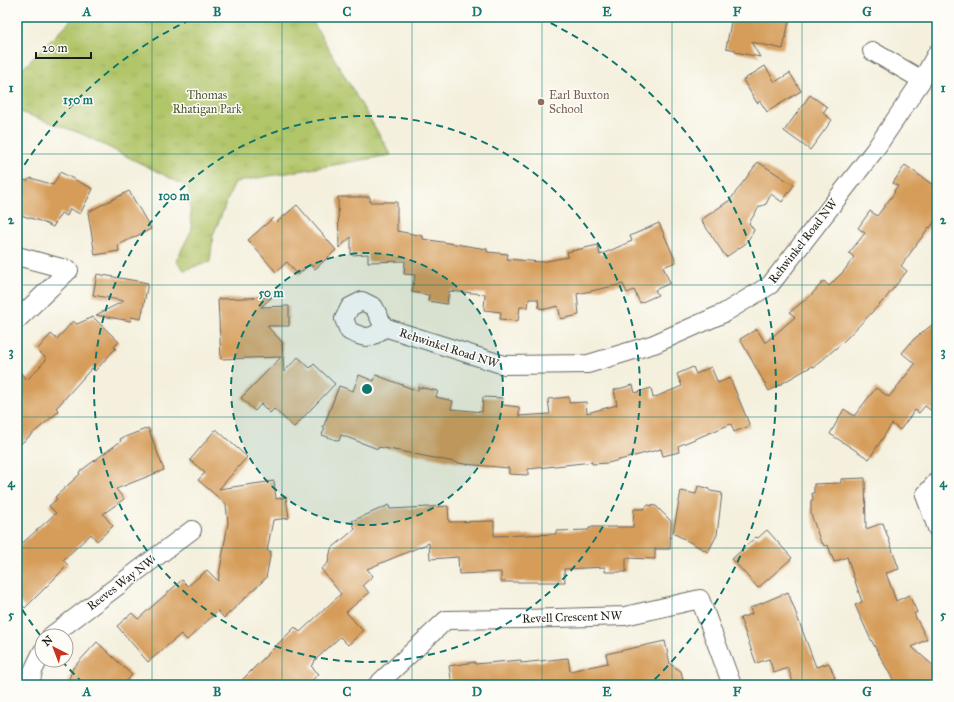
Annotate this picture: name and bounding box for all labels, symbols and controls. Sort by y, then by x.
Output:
text: A [82,4,92,20]
text: B [213,4,222,20]
text: C [343,4,352,20]
text: D [472,4,482,20]
text: E [602,4,612,20]
text: F [733,4,742,20]
text: G [862,4,872,20]
scale bar [36,34,91,60]
text: 20 m [42,41,68,55]
text: 1 [8,80,14,96]
text: 1 [940,80,946,96]
park label: Thomas Rhatigan Park [172,88,242,117]
place label: Earl Buxton School [549,88,610,116]
text: 150 m [63,93,94,107]
marker: Earl Buxton School [536,97,546,107]
text: 100 m [158,189,191,203]
street label: Rehwinkel Road NW [766,195,841,286]
text: 2 [8,212,15,228]
text: 2 [940,212,947,228]
text: 50 m [258,286,285,300]
street label: Rehwinkel Road NW [398,325,501,371]
text: 3 [8,344,14,360]
text: 3 [940,344,946,360]
centre of rings [360,382,374,396]
text: 4 [7,475,15,491]
text: 4 [939,475,947,491]
street label: Reeves Way NW [84,553,158,613]
text: 5 [8,607,15,623]
text: 5 [940,607,947,623]
street label: Revell Crescent NW [522,608,623,626]
north arrow [34,628,74,668]
text: N [40,633,56,649]
text: A [82,684,92,700]
text: B [213,684,222,700]
text: C [343,684,352,700]
text: D [472,684,482,700]
text: E [602,684,612,700]
text: F [733,684,742,700]
text: G [862,684,872,700]

